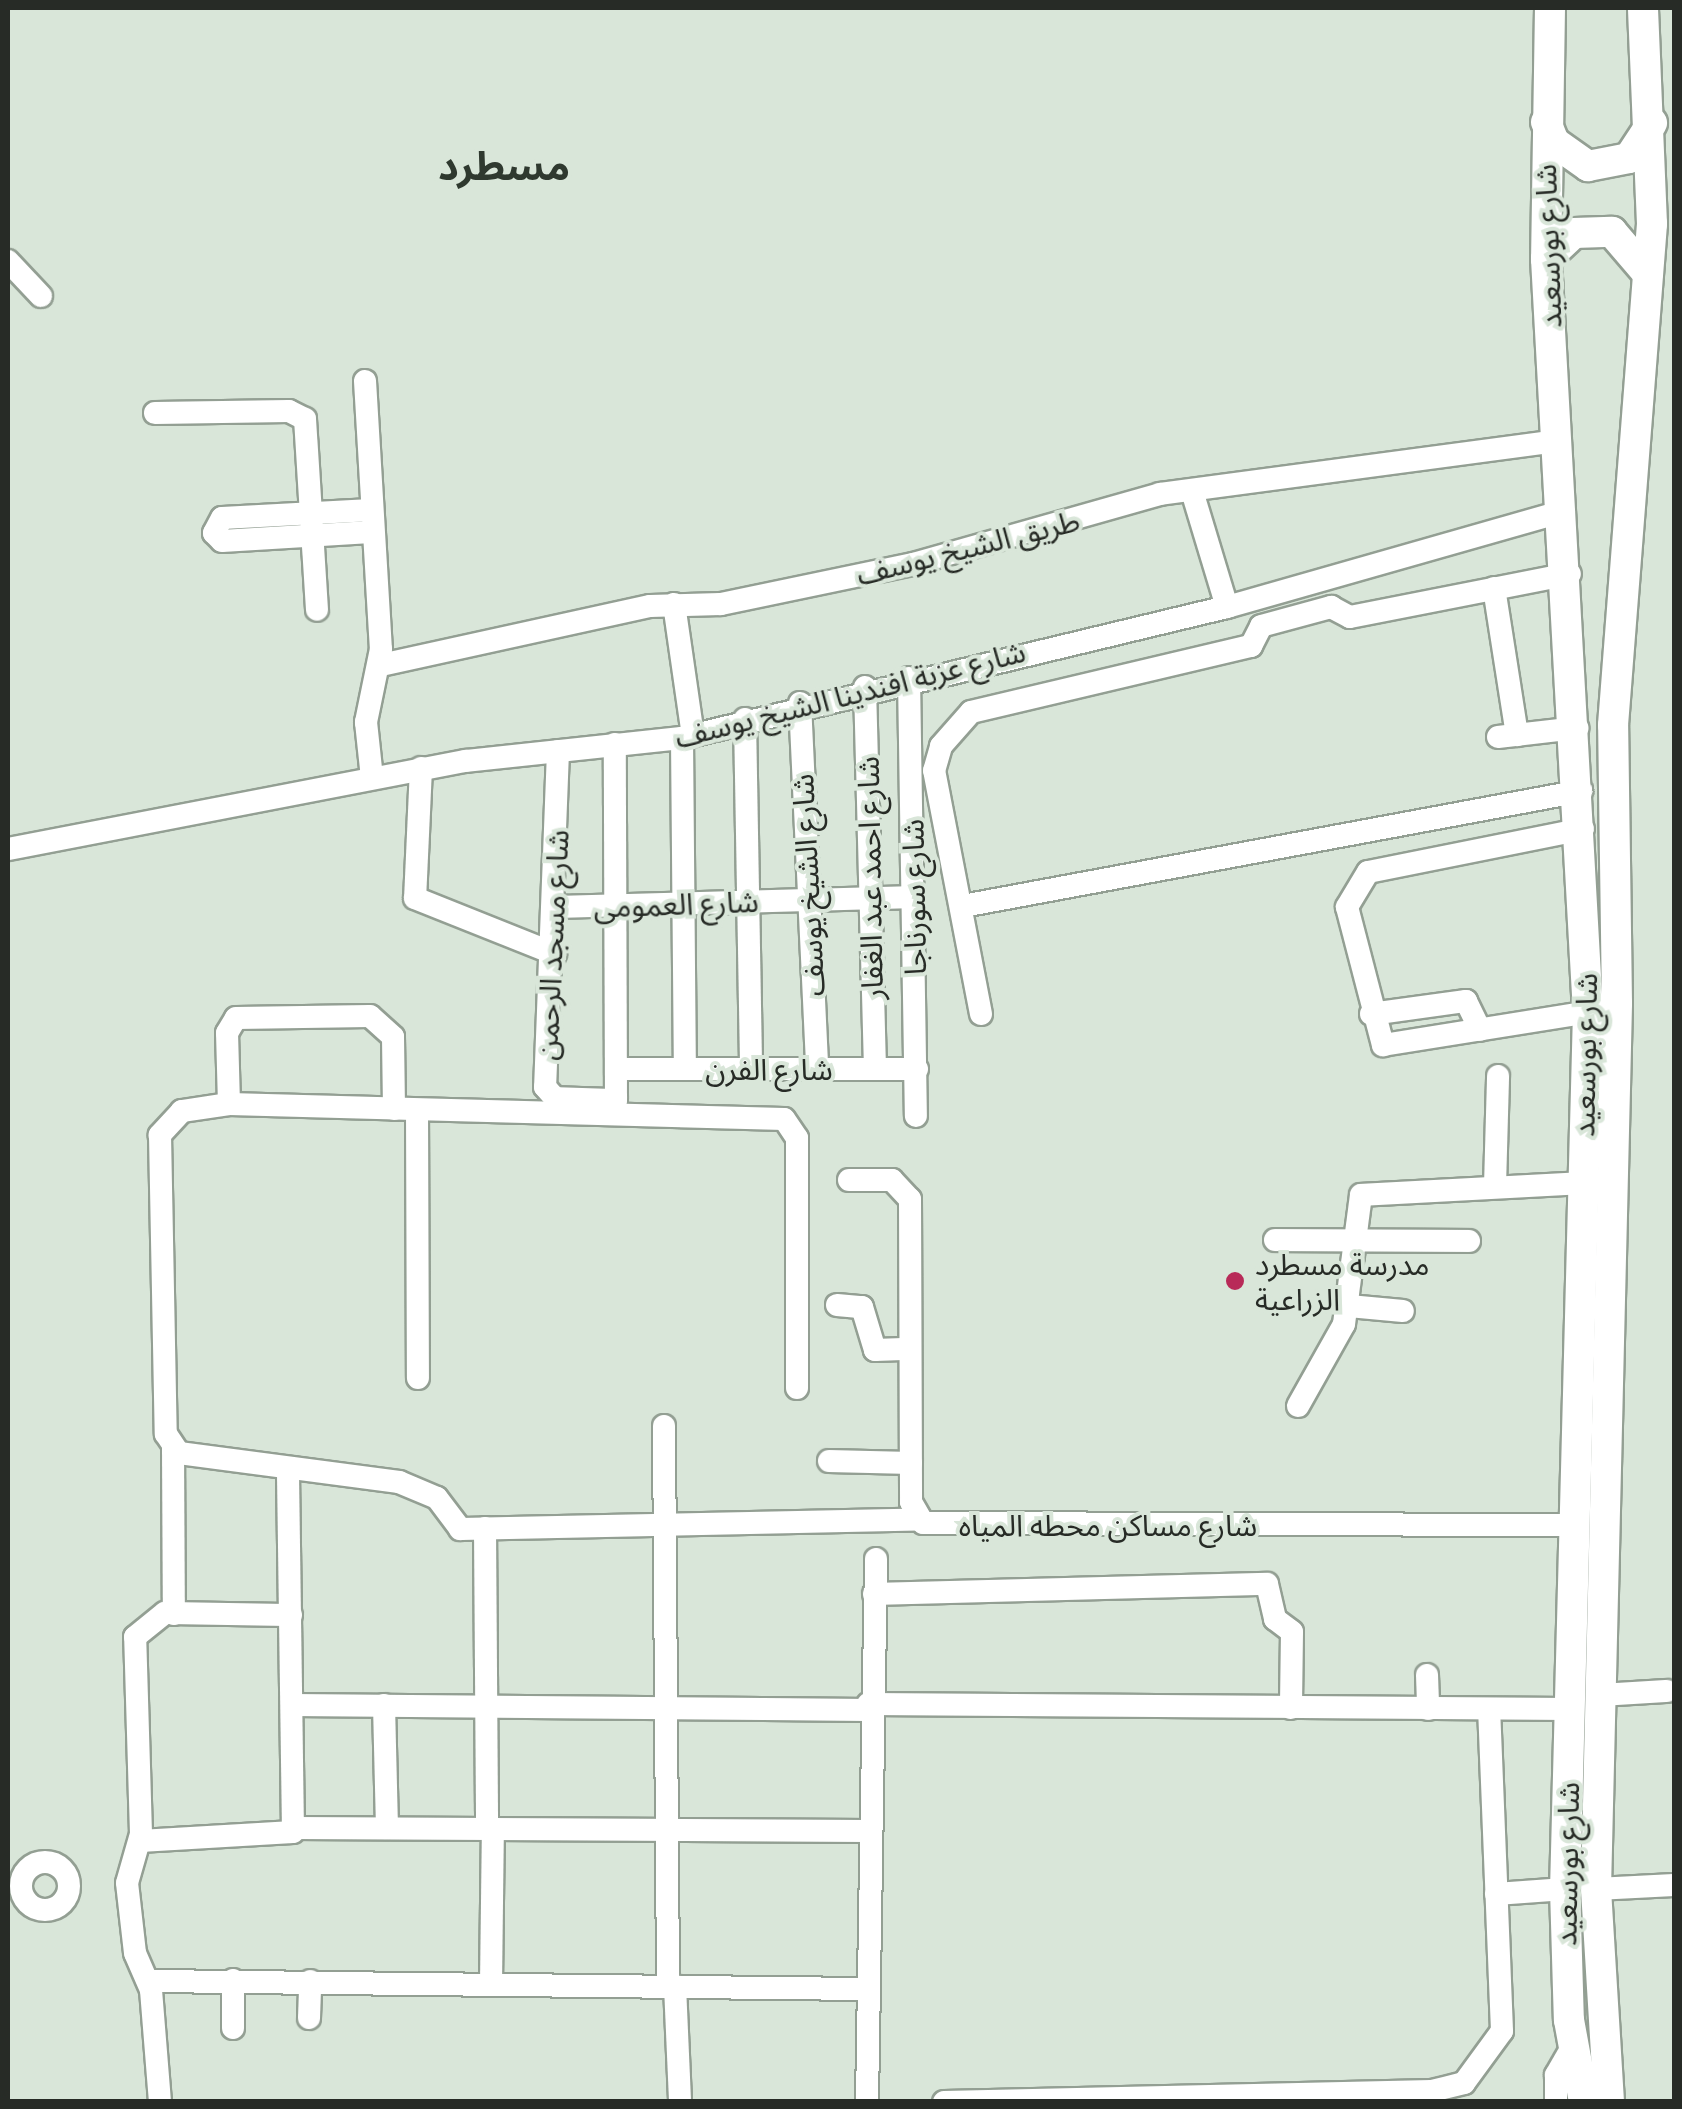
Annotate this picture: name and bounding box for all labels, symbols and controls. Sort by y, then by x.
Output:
district label: مسطرد [438,142,570,190]
street label: شارع بورسعيد [1527,163,1569,329]
street label: طريق الشيخ يوسف [853,502,1083,592]
street label: شارع عزبة افندينا الشيخ يوسف [671,633,1029,755]
street label: شارع احمد عبد الغفار [850,756,890,1000]
street label: شارع الشيخ يوسف [784,773,832,997]
street label: شارع سورناجا [895,819,933,975]
street label: شارع مسجد الرحمن [528,829,576,1061]
street label: شارع العمومى [593,883,759,925]
street label: شارع بورسعيد [1566,973,1604,1137]
street label: شارع الفرن [705,1051,833,1087]
place label: مدرسة مسطرد الزراعية [1255,1246,1430,1316]
marker: مدرسة مسطرد الزراعية [1224,1270,1246,1292]
street label: شارع مساكن محطه المياه [959,1507,1257,1543]
street label: شارع بورسعيد [1548,1782,1586,1946]

